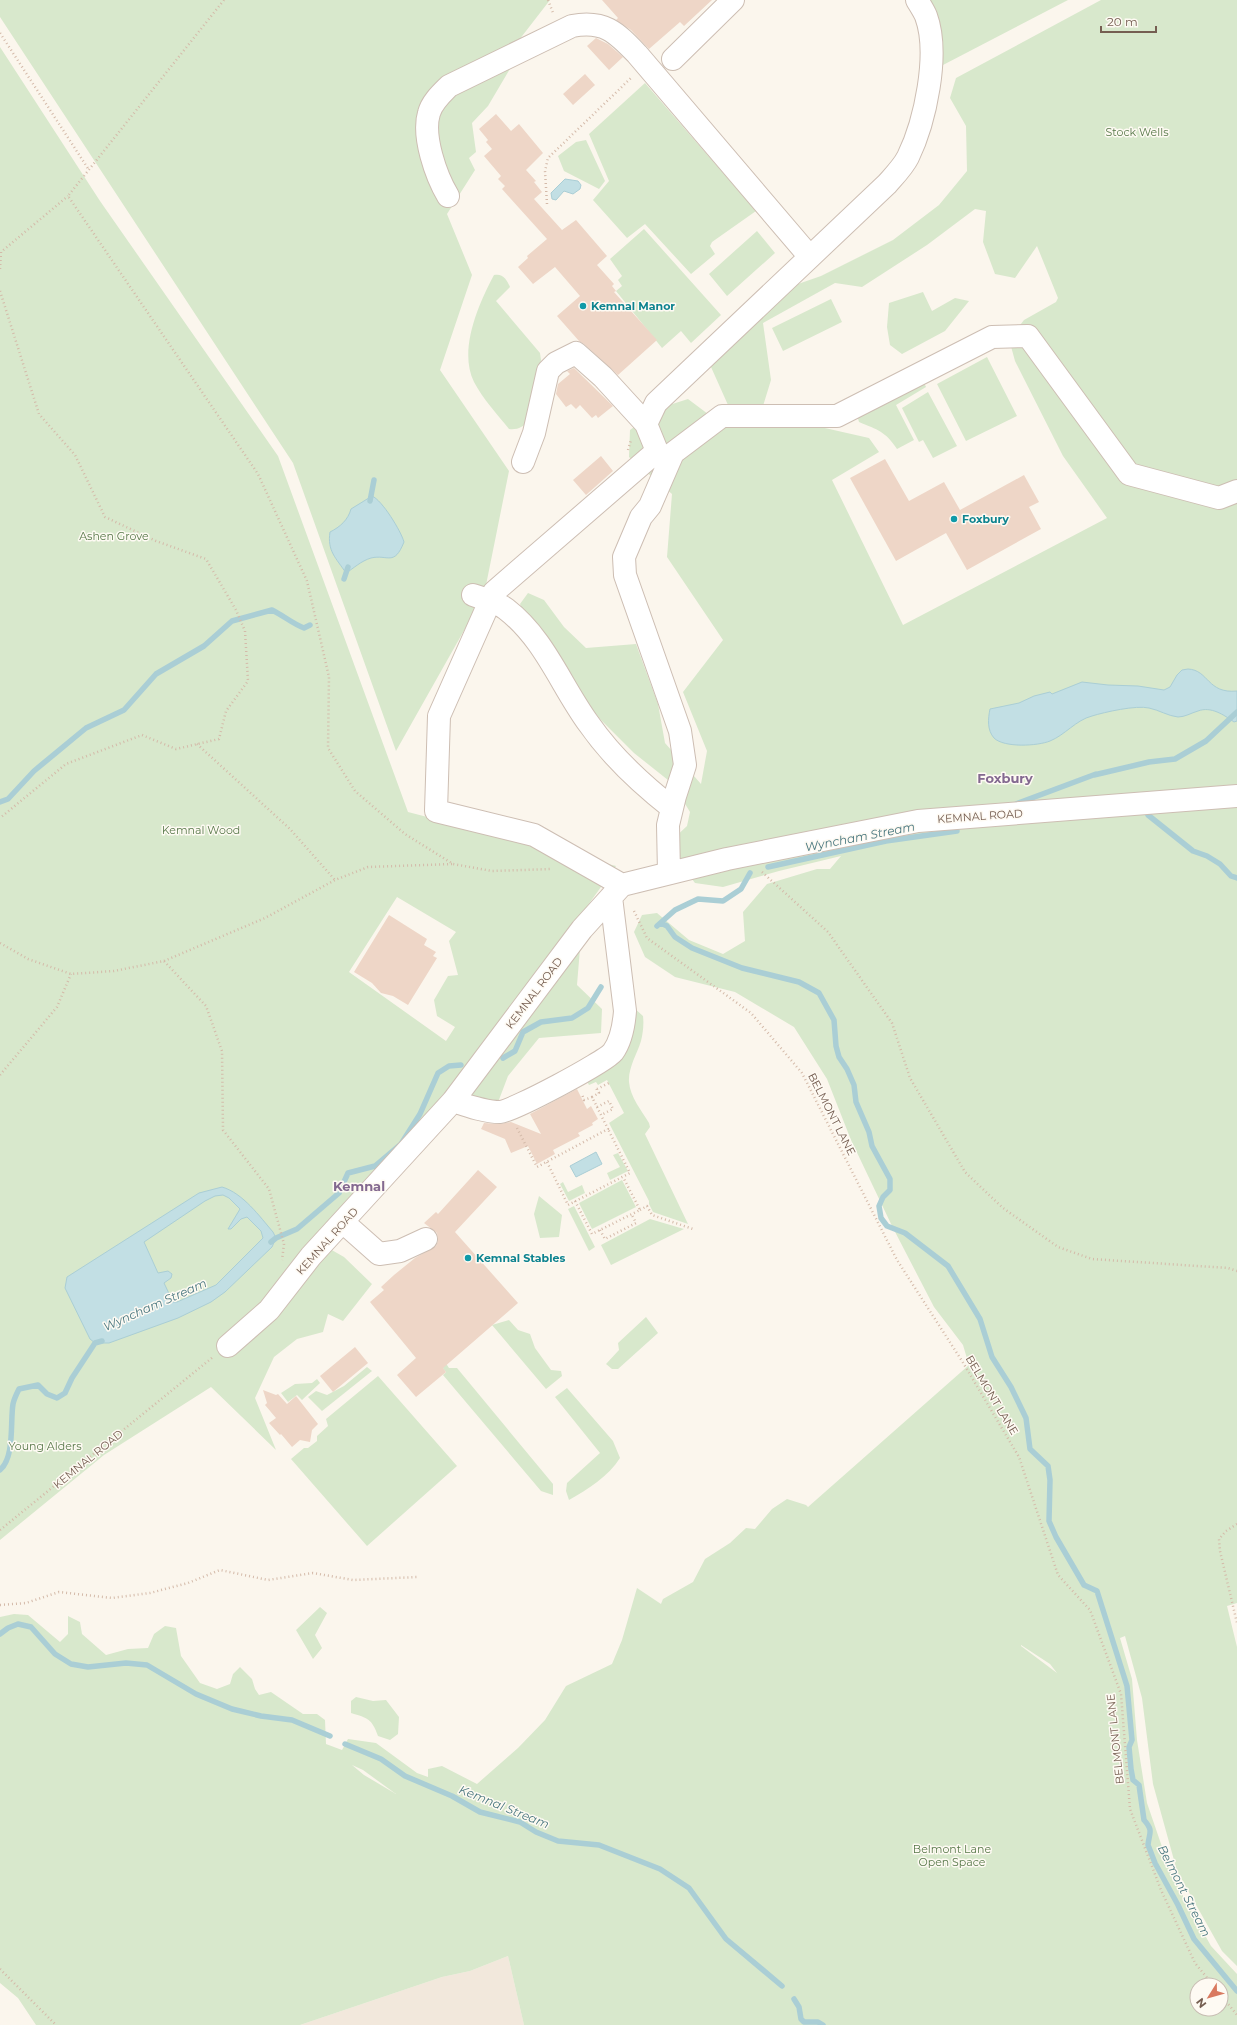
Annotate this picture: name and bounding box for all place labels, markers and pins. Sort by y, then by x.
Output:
place label: Kemnal Manor [591,299,675,313]
marker: Kemnal Manor [578,301,588,311]
place label: Foxbury [962,512,1009,526]
marker: Foxbury [949,514,959,524]
place label: Kemnal Stables [476,1251,565,1265]
marker: Kemnal Stables [463,1253,473,1263]

